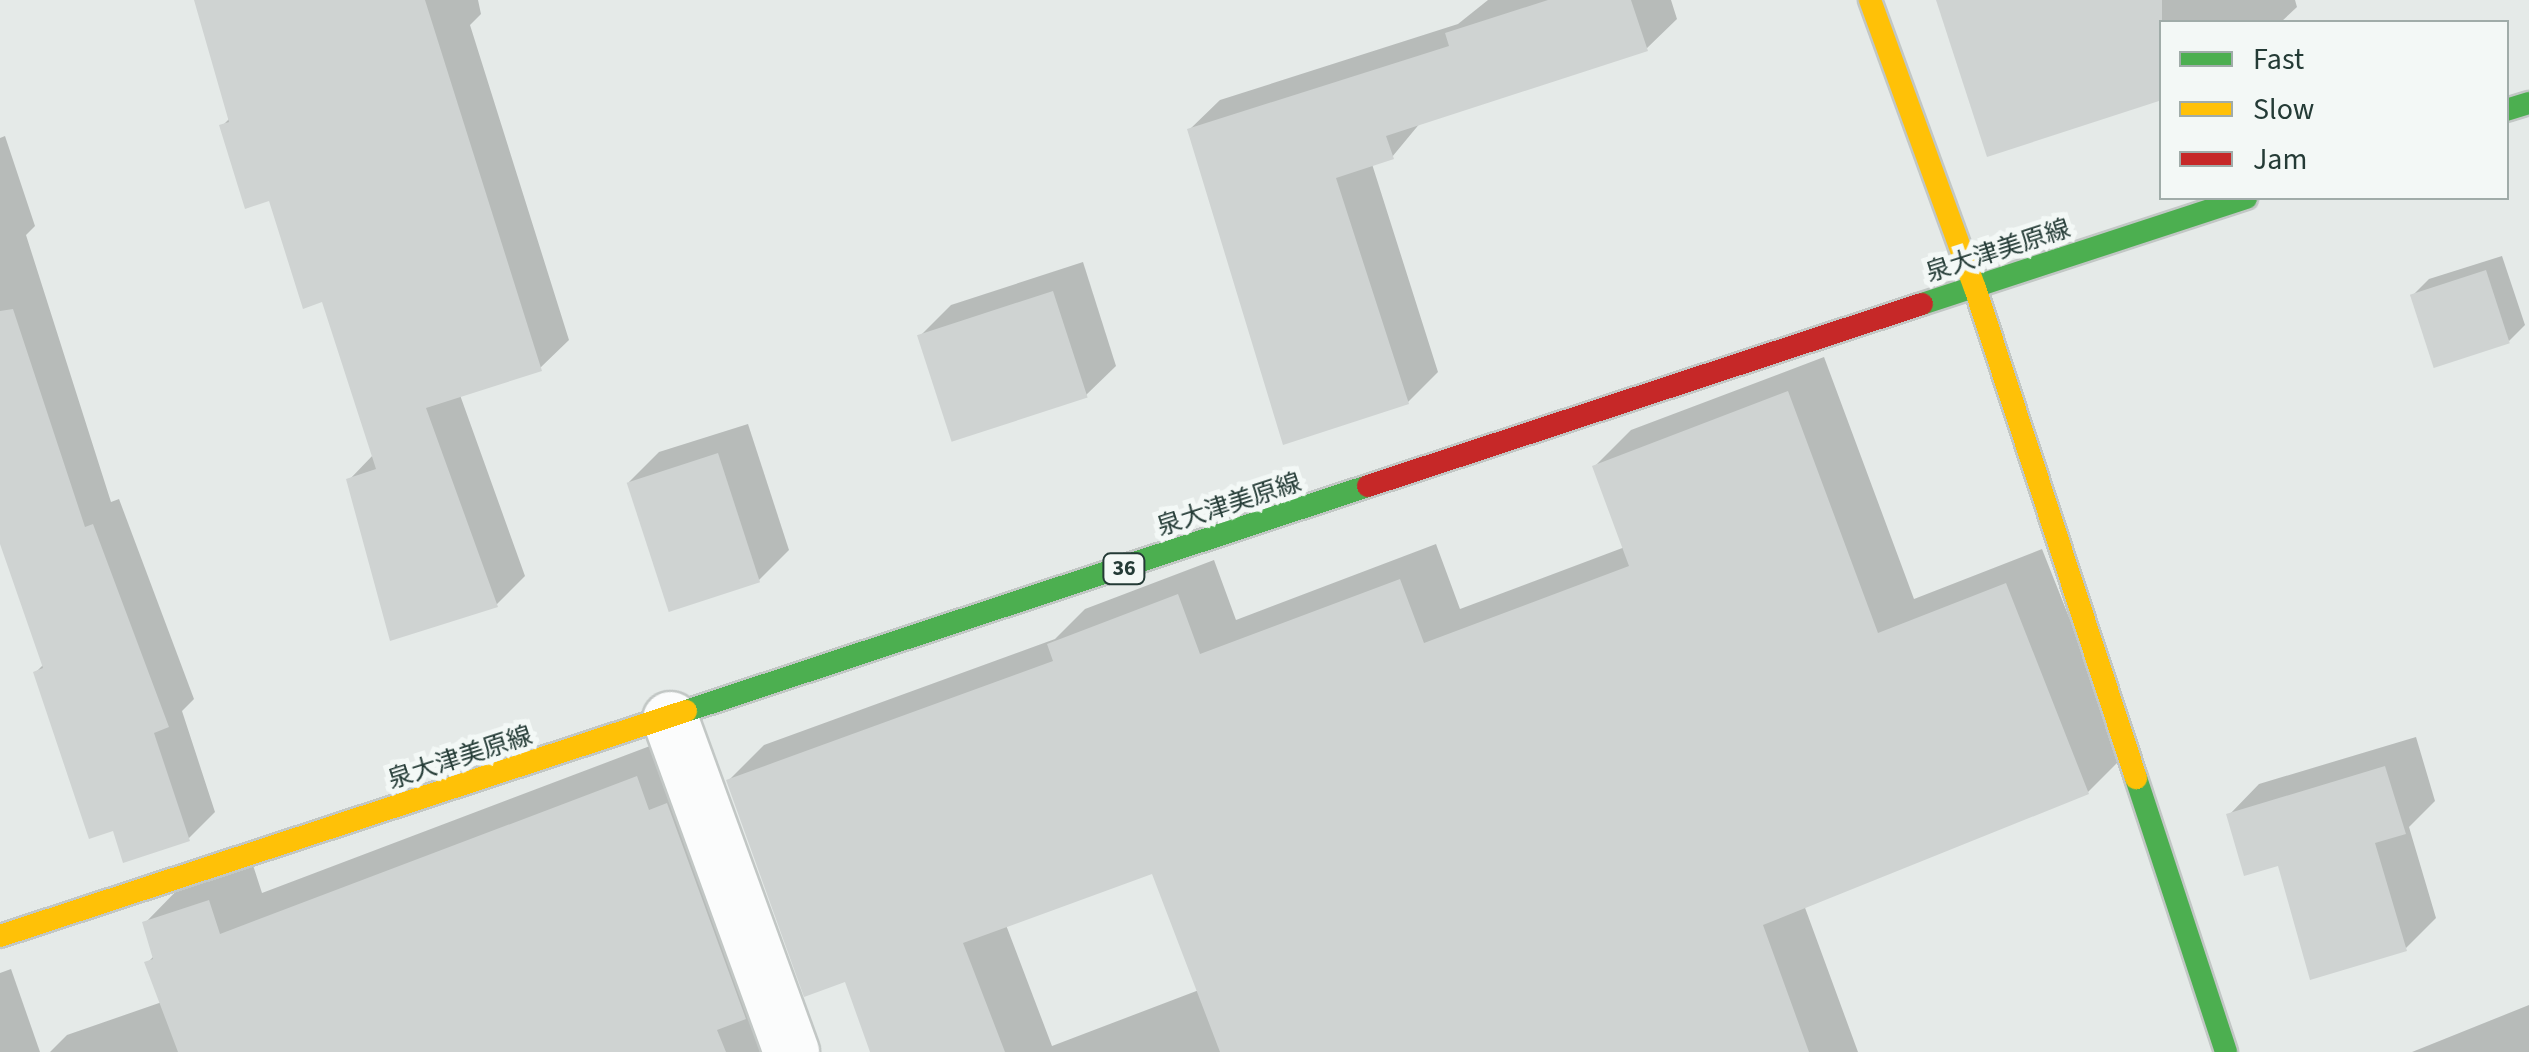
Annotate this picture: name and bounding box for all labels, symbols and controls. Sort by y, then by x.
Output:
legend [2159,20,2509,200]
text: Fast [2253,38,2304,81]
text: Slow [2253,88,2314,131]
text: Jam [2253,138,2307,181]
street label: 泉大津美原線 [1922,214,2074,288]
street label: 泉大津美原線 [1153,468,1305,542]
road number: 36 [1102,552,1146,586]
street label: 泉大津美原線 [384,721,536,795]

